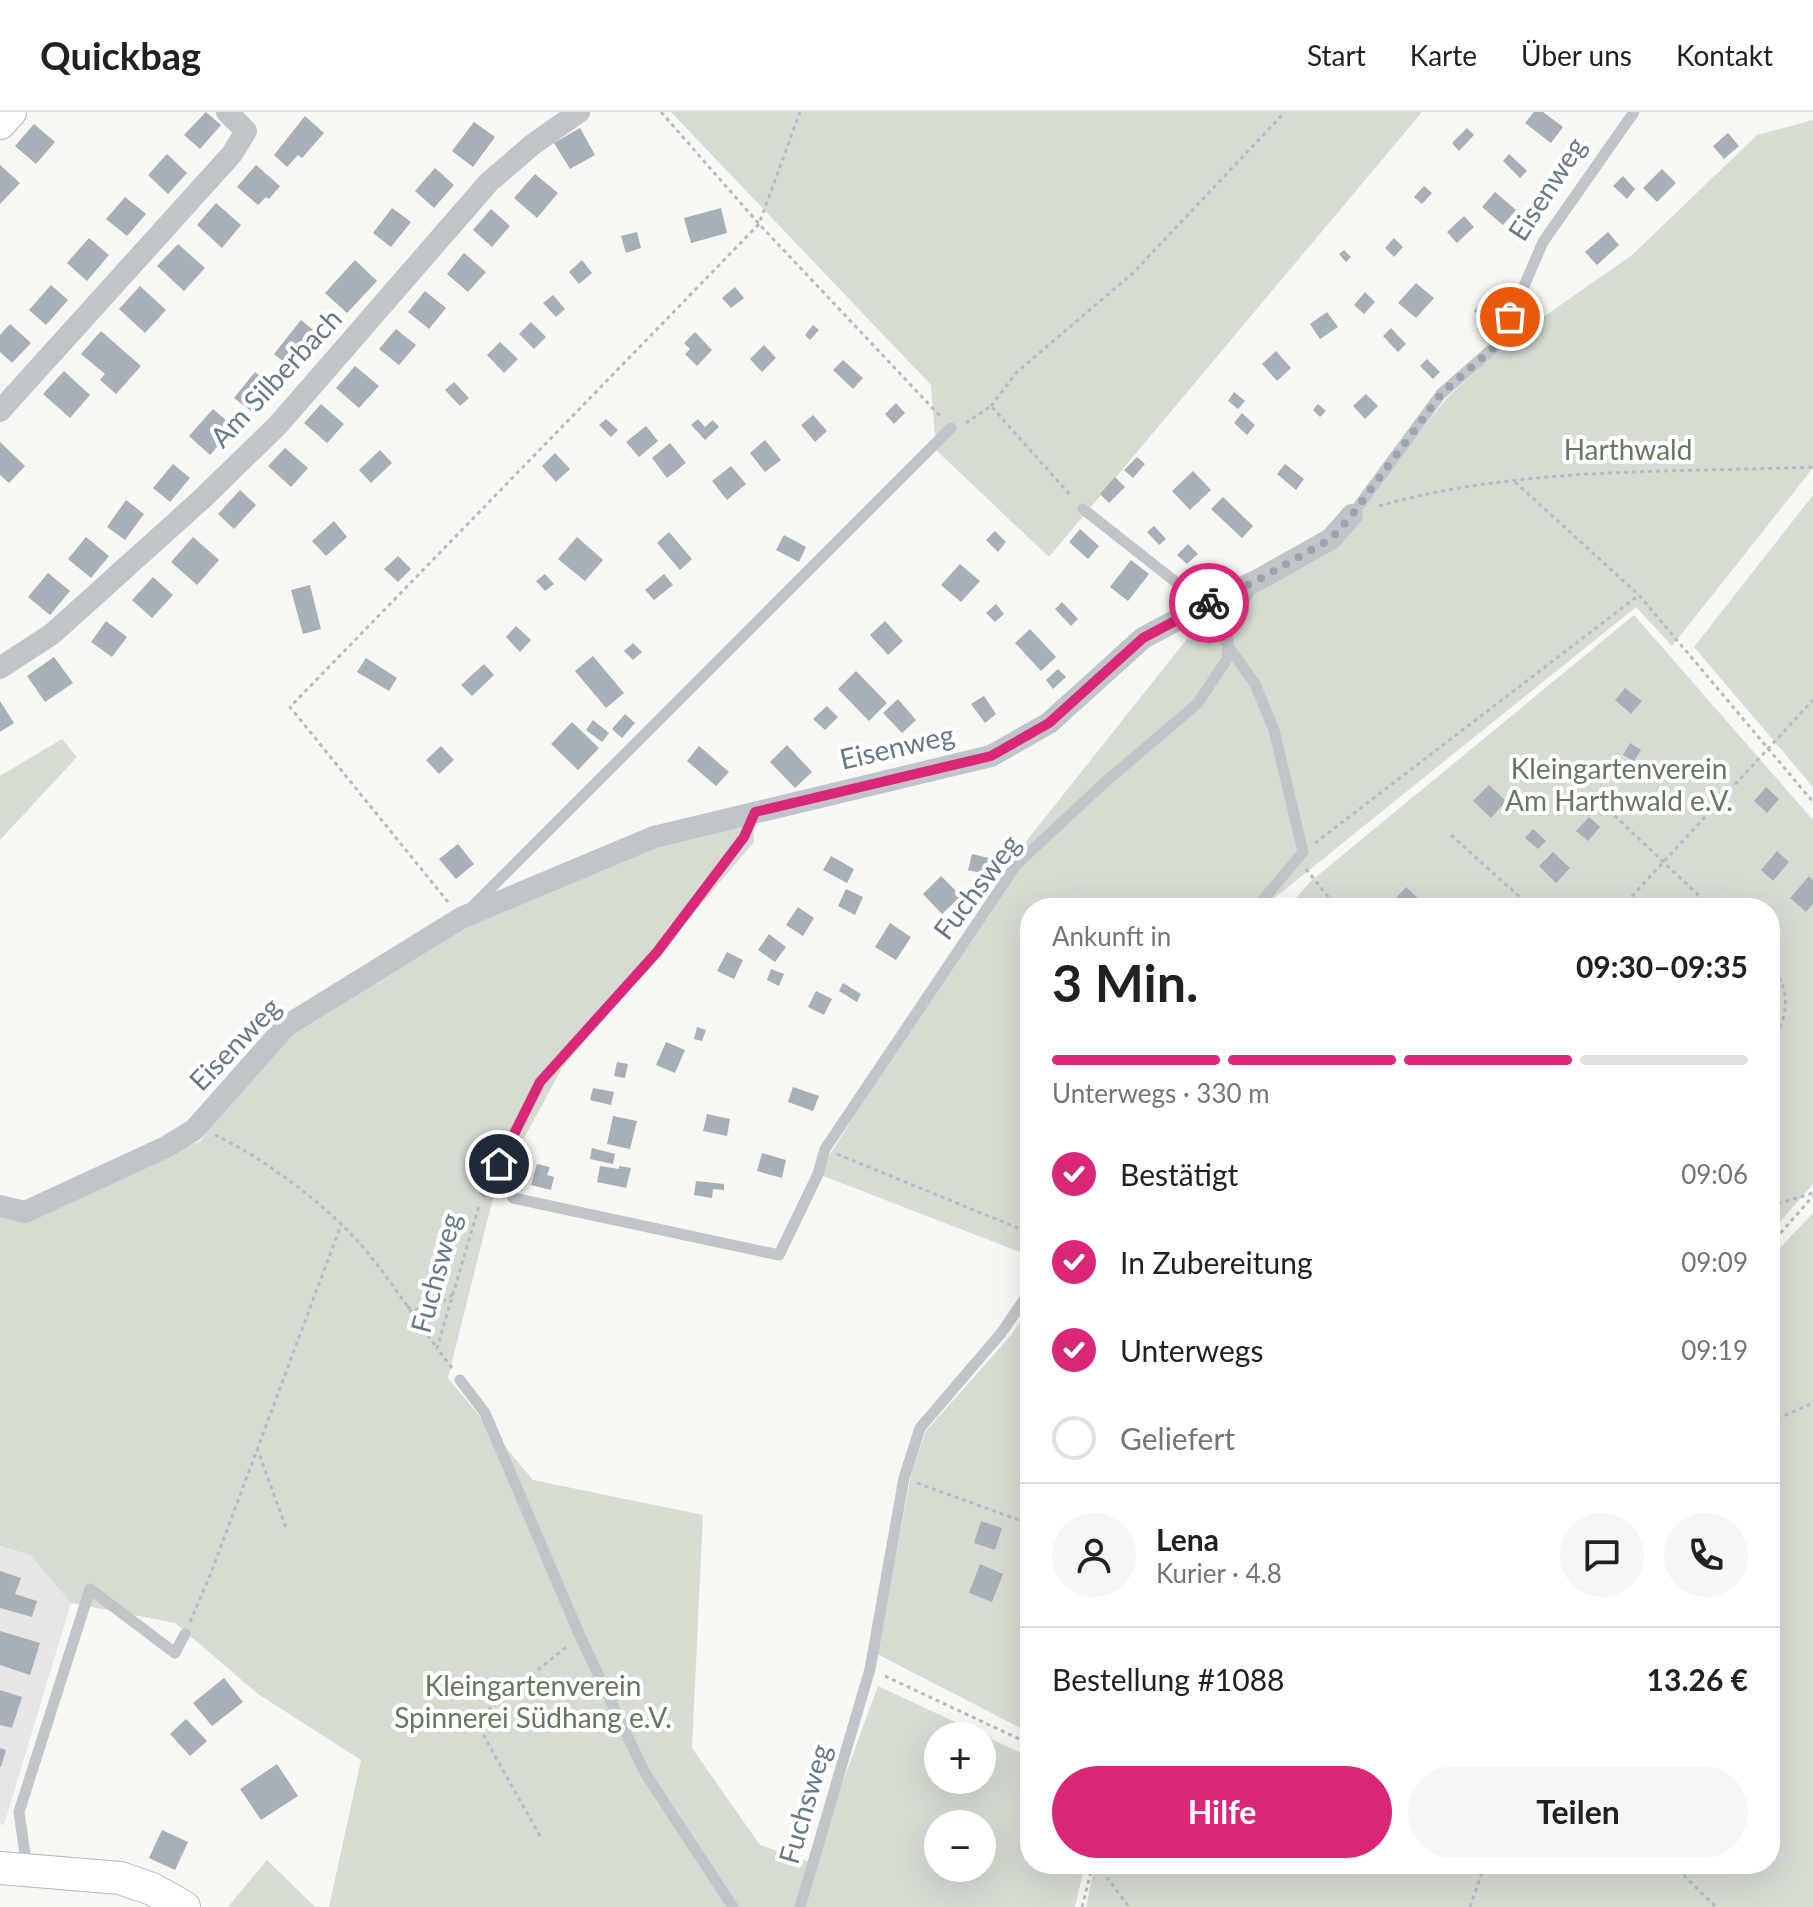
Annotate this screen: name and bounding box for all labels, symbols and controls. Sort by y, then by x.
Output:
text: Quickbag [40,32,201,78]
text: Start [1307,38,1366,72]
text: Karte [1410,38,1477,72]
text: Über uns [1521,38,1632,72]
text: Kontakt [1676,38,1773,72]
street label: Eisenweg [1500,130,1592,247]
pin [1476,283,1544,351]
icon: bag [1488,295,1532,339]
street label: Am Silberbach [203,301,348,454]
park label: Harthwald [1564,432,1692,466]
courier [1169,563,1249,643]
icon: bike [1187,581,1231,625]
street label: Eisenweg [836,716,957,776]
park label: Kleingartenverein Am Harthwald e.V. [1505,751,1733,817]
street label: Fuchsweg [926,827,1027,946]
text: Ankunft in [1052,920,1171,952]
text: 09:30–09:35 [1576,948,1748,984]
text: 3 Min. [1052,951,1198,1013]
street label: Eisenweg [182,990,287,1097]
text: Unterwegs · 330 m [1052,1077,1270,1109]
pin [465,1130,533,1198]
icon: home [477,1142,521,1186]
icon: check [1052,1152,1096,1196]
text: Bestätigt [1120,1156,1238,1192]
text: 09:06 [1681,1158,1748,1190]
street label: Fuchsweg [403,1209,467,1336]
icon: check [1052,1240,1096,1284]
text: In Zubereitung [1120,1244,1313,1280]
text: 09:09 [1681,1246,1748,1278]
icon: check [1052,1328,1096,1372]
text: Unterwegs [1120,1332,1263,1368]
text: 09:19 [1681,1334,1748,1366]
text: Geliefert [1120,1420,1235,1456]
button: person [1052,1513,1136,1597]
button: chat [1560,1513,1644,1597]
button: phone [1664,1513,1748,1597]
text: Lena [1156,1521,1219,1557]
text: Kurier · 4.8 [1156,1557,1282,1589]
text: Bestellung #1088 [1052,1661,1284,1697]
text: 13.26 € [1647,1661,1748,1697]
park label: Kleingartenverein Spinnerei Südhang e.V. [394,1668,672,1734]
map controls [924,1722,996,1882]
button: + [924,1722,996,1794]
street label: Fuchsweg [771,1740,837,1867]
button: Hilfe [1052,1766,1392,1858]
button: Teilen [1408,1766,1748,1858]
button: − [924,1810,996,1882]

